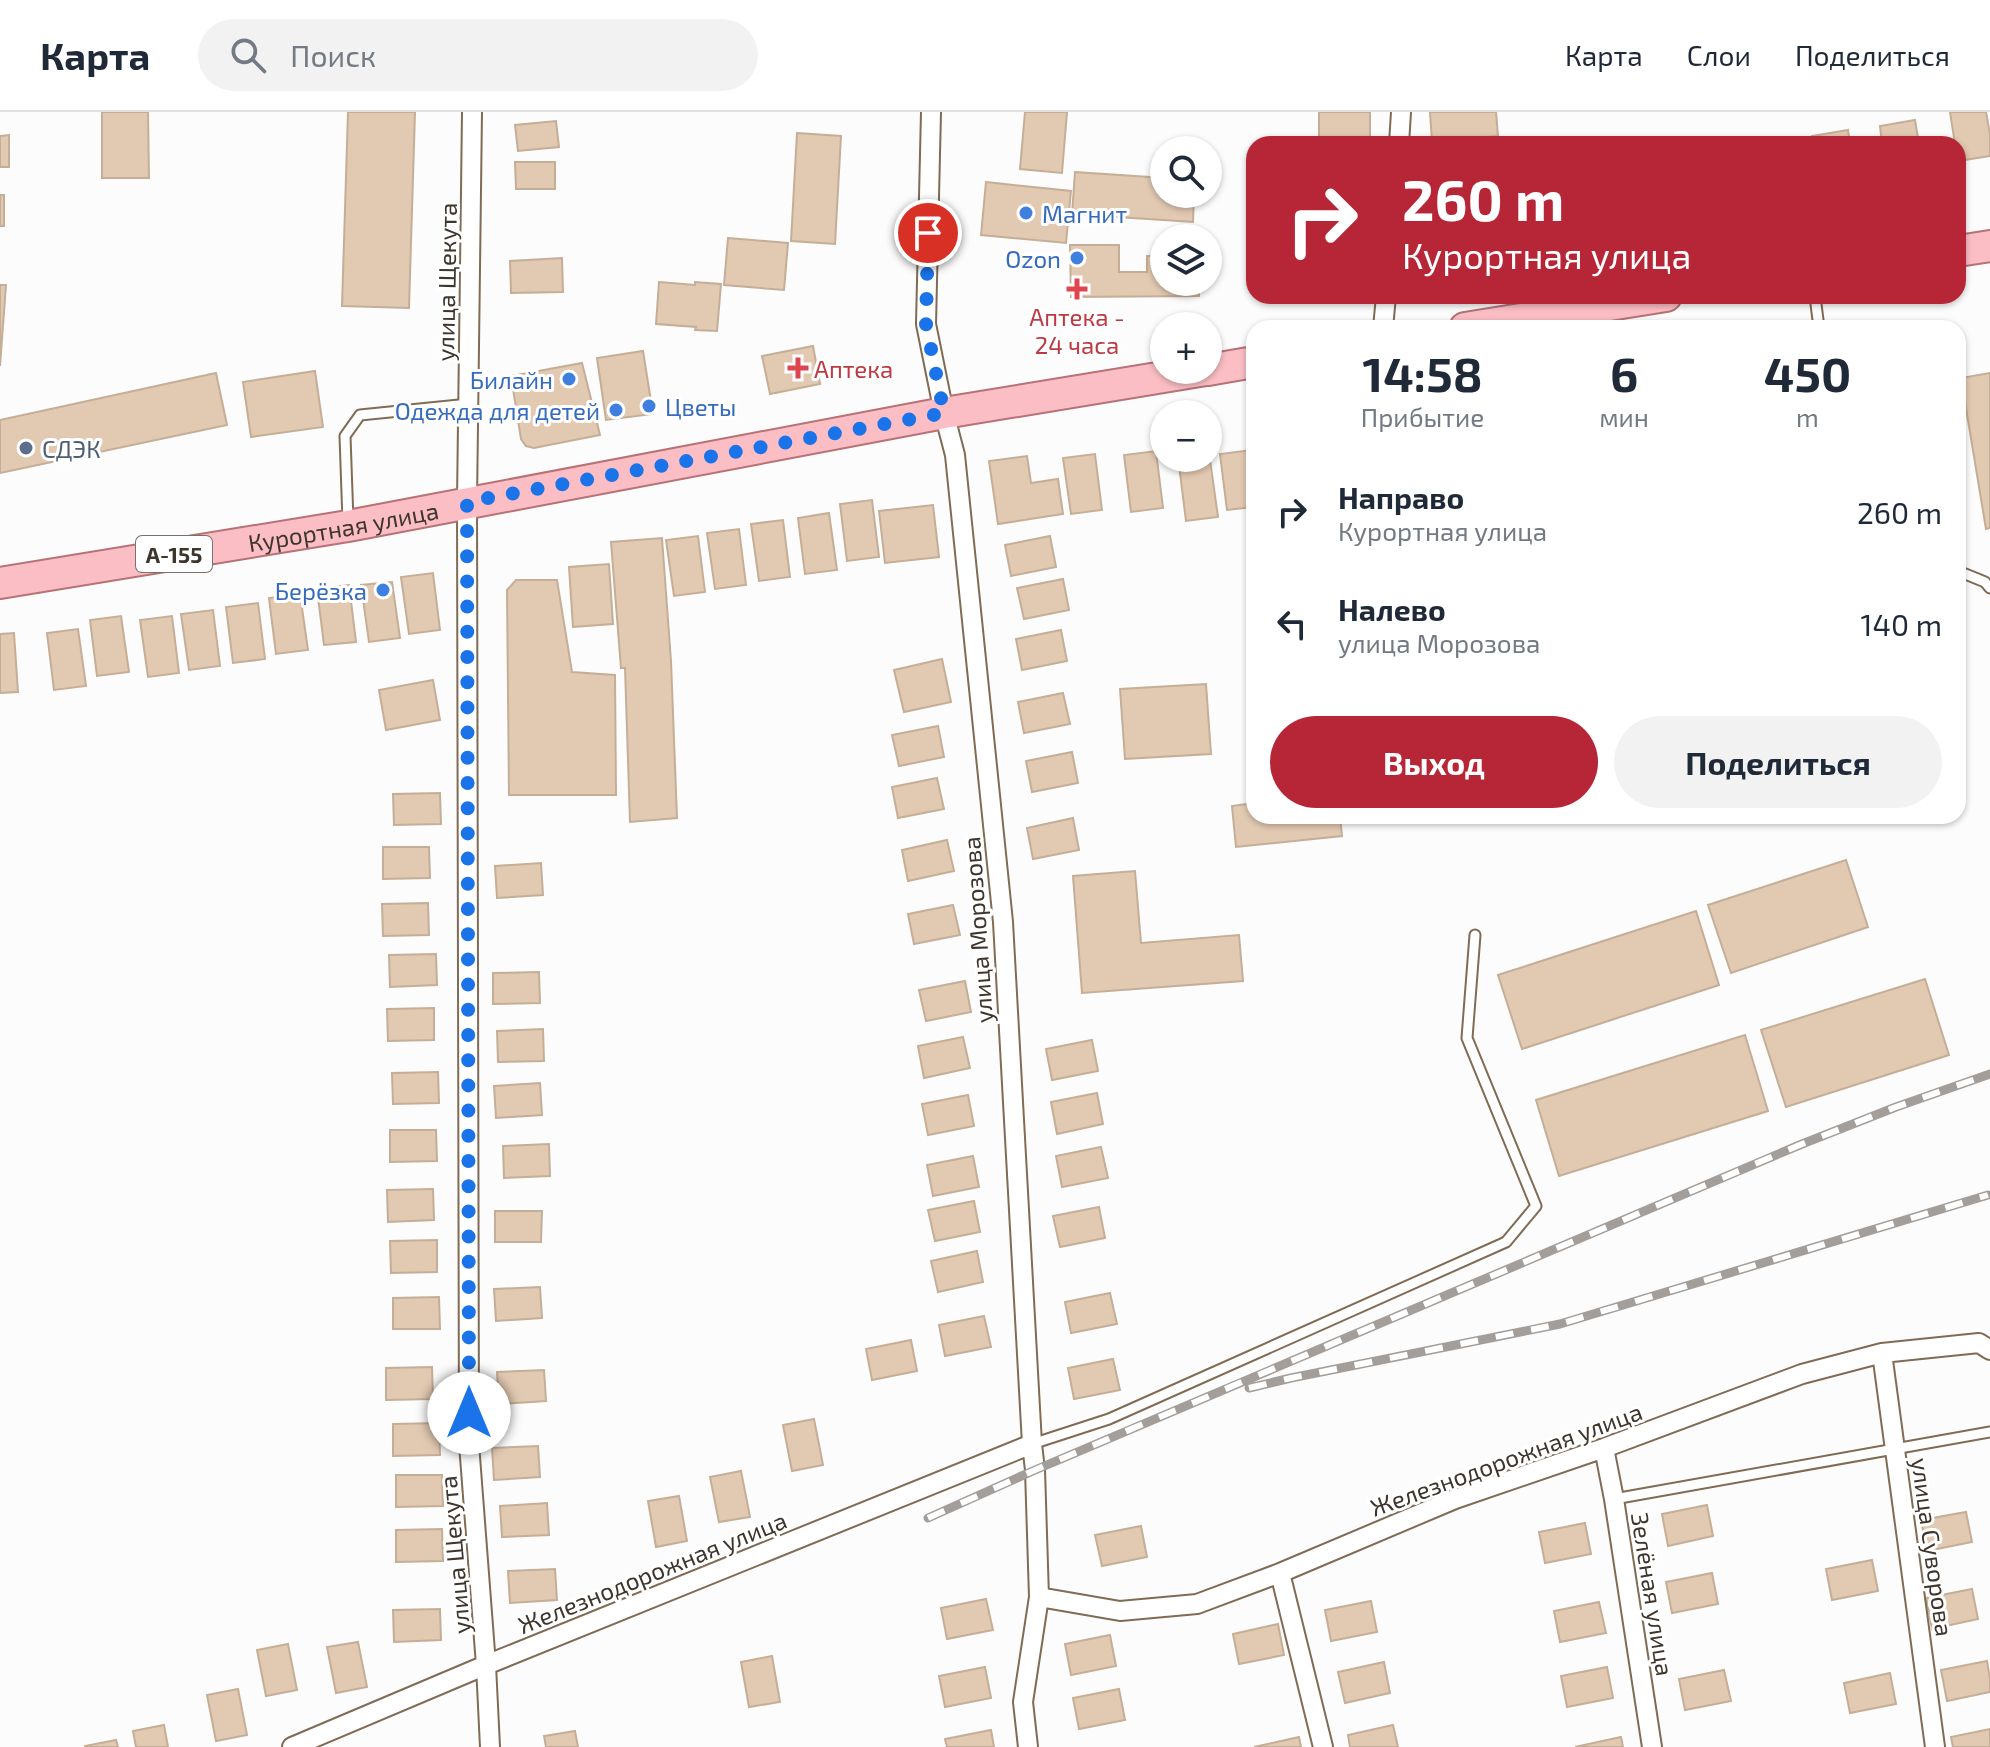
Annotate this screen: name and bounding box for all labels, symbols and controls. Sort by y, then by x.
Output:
search box [198,19,758,91]
text: Карта [40,32,150,78]
icon: search [226,33,270,77]
text: Поиск [290,37,376,73]
text: Карта [1565,38,1643,72]
text: Слои [1687,38,1751,72]
text: Поделиться [1795,38,1950,72]
map controls [1150,136,1222,472]
button: search [1150,136,1222,208]
text: 260 m [1402,165,1564,232]
icon: right [1270,168,1374,272]
pin [894,199,962,267]
place label: Магнит [1042,199,1127,228]
street label: улица Щекута [430,202,463,362]
marker: Магнит [1017,204,1035,222]
icon: arrive [906,211,950,255]
button: layers [1150,224,1222,296]
text: Курортная улица [1402,233,1691,276]
place label: Ozon [1005,244,1061,273]
marker: Ozon [1068,249,1086,267]
marker: Аптека - 24 часа [1068,280,1086,298]
place label: Аптека - 24 часа [1029,302,1125,359]
button: + [1150,312,1222,384]
text: 14:58 [1363,344,1483,402]
text: 6 [1610,344,1638,402]
text: 450 [1764,344,1851,402]
place label: Аптека [814,354,893,383]
marker: Аптека [789,359,807,377]
place label: Билайн [470,365,553,394]
marker: Билайн [560,370,578,388]
place label: Цветы [665,392,736,421]
place label: Одежда для детей [395,396,600,425]
marker: Цветы [640,397,658,415]
button: − [1150,400,1222,472]
marker: Одежда для детей [607,401,625,419]
text: Прибытие [1361,401,1484,432]
text: мин [1599,401,1649,432]
text: m [1796,401,1819,432]
place label: СДЭК [42,434,101,463]
marker: СДЭК [17,439,35,457]
text: Направо [1338,479,1464,515]
icon: right [1270,490,1314,534]
text: 260 m [1857,494,1942,530]
street label: Курортная улица [246,495,441,557]
text: Курортная улица [1338,515,1547,546]
road number: А-155 [136,536,212,572]
place label: Берёзка [275,576,367,605]
marker: Берёзка [374,581,392,599]
text: Налево [1338,591,1446,627]
icon: left [1270,602,1314,646]
text: 140 m [1861,606,1942,642]
text: улица Морозова [1338,627,1540,658]
button: Выход [1270,716,1598,808]
button: Поделиться [1614,716,1942,808]
street label: улица Морозова [956,836,999,1024]
position arrow [427,1371,511,1455]
street label: Железнодорожная улица [1366,1396,1646,1523]
street label: улица Суворова [1905,1456,1960,1638]
street label: улица Щекута [433,1475,476,1635]
street label: Железнодорожная улица [513,1505,791,1640]
street label: Зелёная улица [1625,1510,1680,1678]

